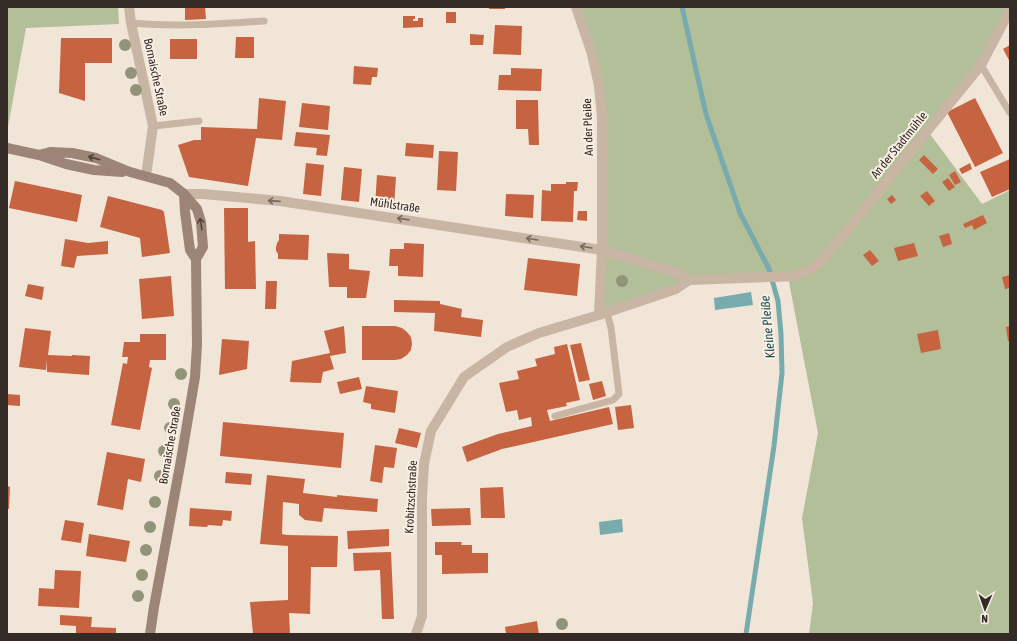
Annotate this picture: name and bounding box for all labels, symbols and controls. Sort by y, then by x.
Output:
street label: Bornaische Straße [141,37,171,117]
street label: An der Pleiße [580,98,596,156]
street label: An der Stadtmühle [868,109,930,181]
one-way arrow [88,154,101,161]
street label: Mühlstraße [369,195,421,215]
one-way arrow [268,197,281,205]
one-way arrow [397,215,410,223]
one-way arrow [197,218,205,231]
one-way arrow [526,235,539,243]
one-way arrow [580,243,593,251]
water label: Kleine Pleiße [757,295,778,359]
street label: Bornaische Straße [156,405,184,485]
street label: Krobitzschstraße [402,460,420,534]
north arrow [965,589,1005,629]
text: N [981,613,988,625]

